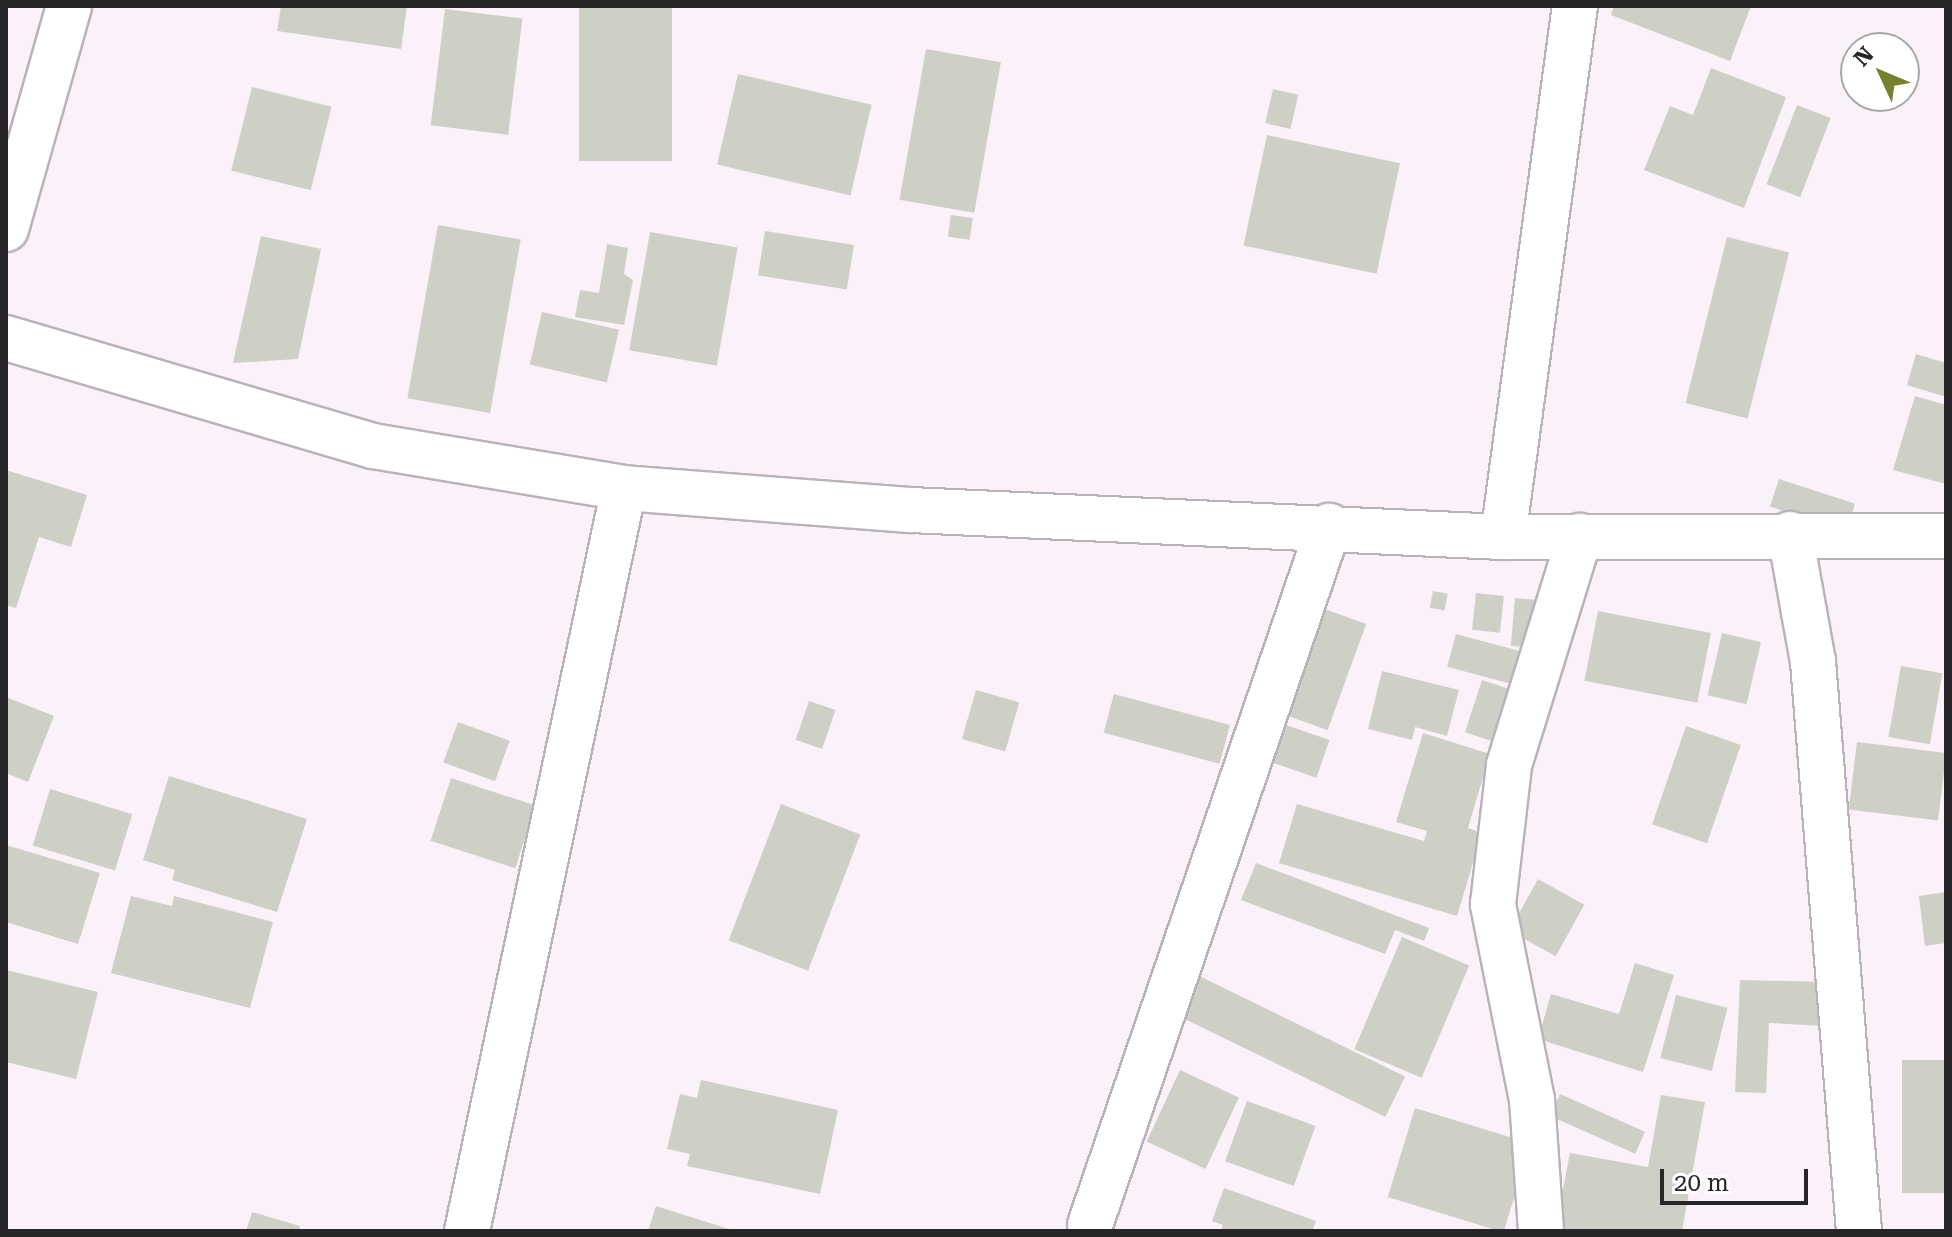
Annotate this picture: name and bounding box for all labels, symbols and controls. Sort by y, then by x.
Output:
north arrow [1840,32,1920,112]
text: N [1849,42,1879,71]
scale bar [1664,1153,1812,1203]
text: 20 m [1674,1169,1729,1197]

